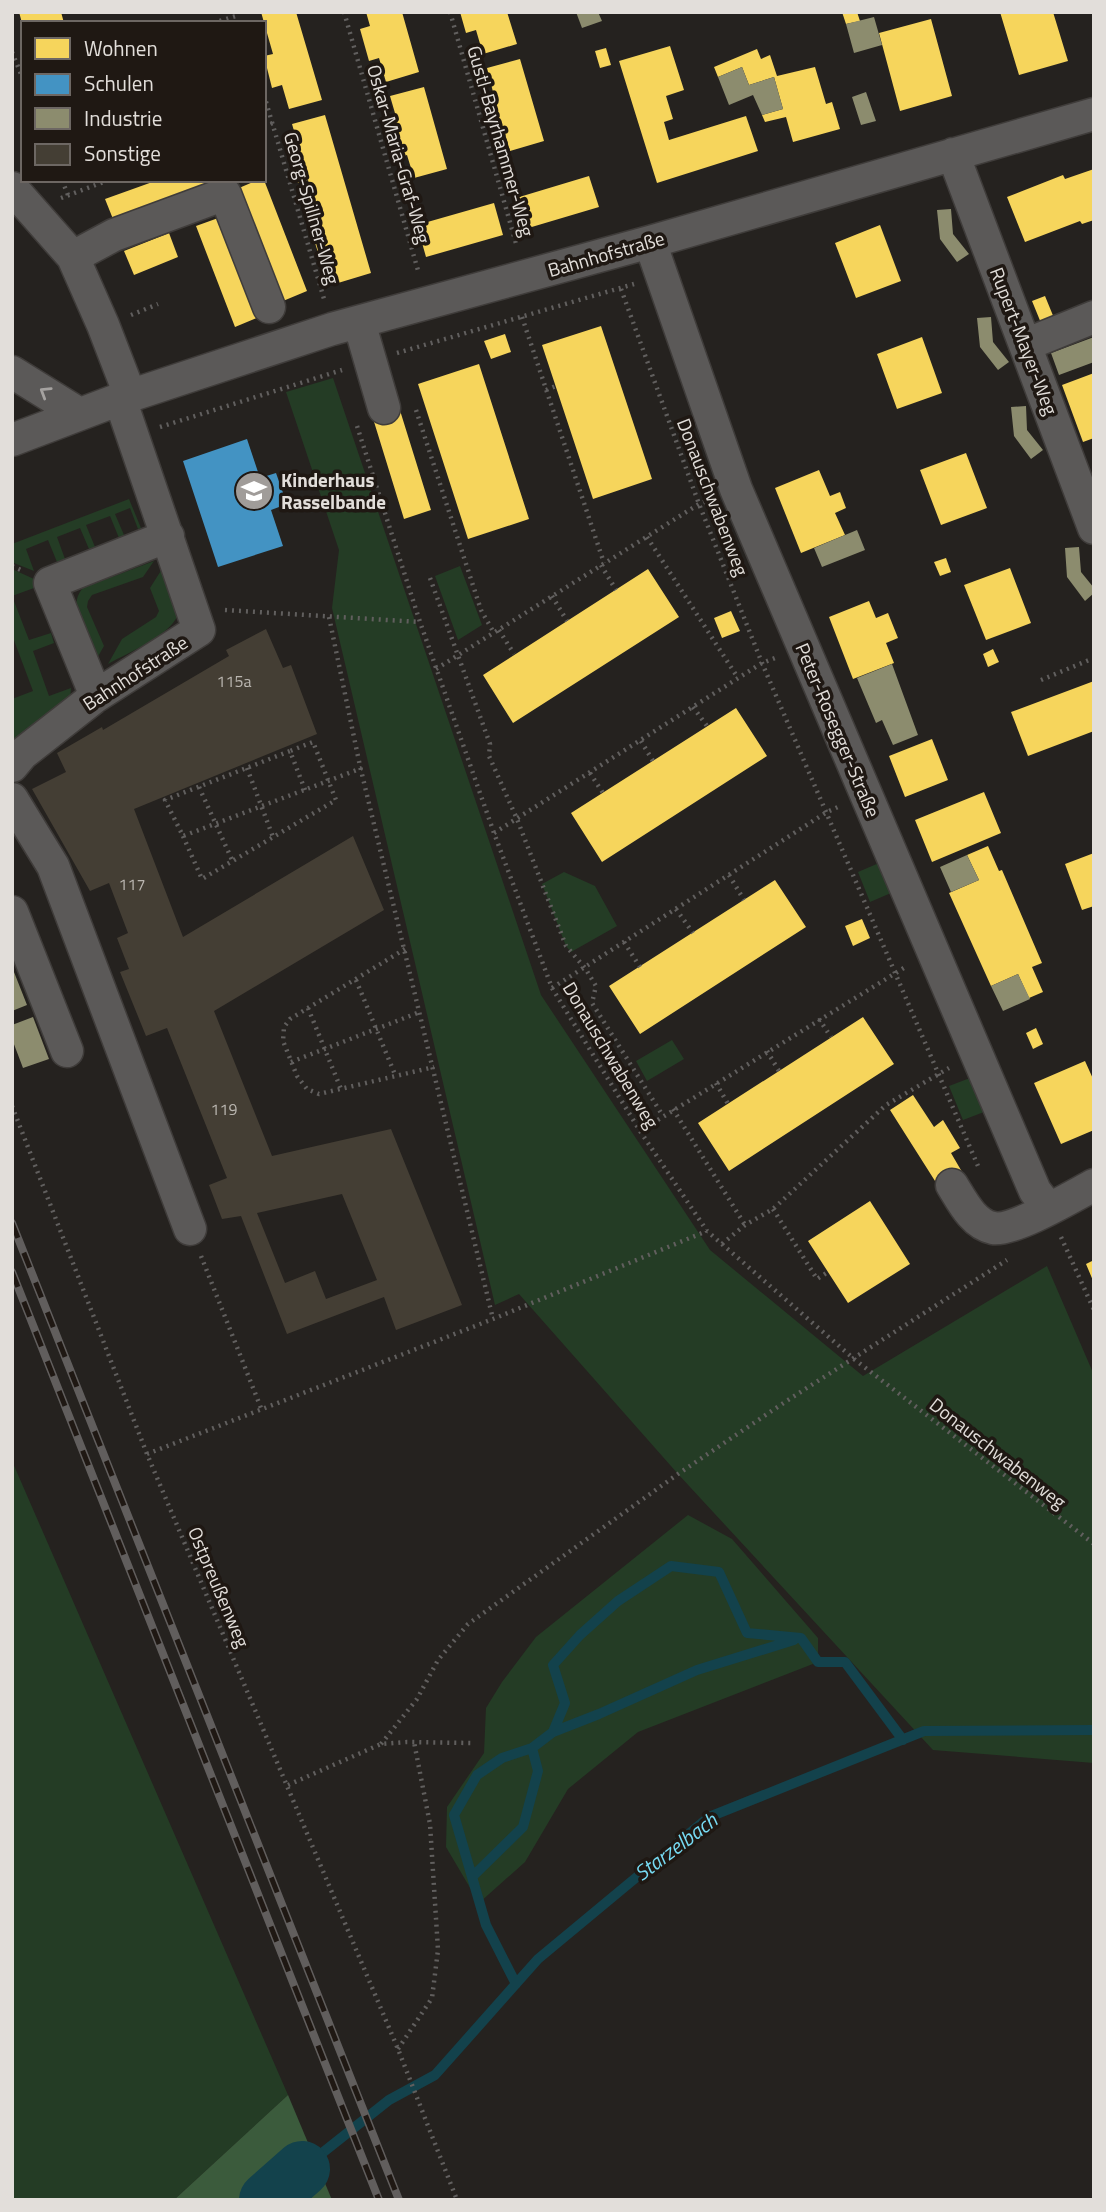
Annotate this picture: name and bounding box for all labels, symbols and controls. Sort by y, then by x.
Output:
legend [21,21,266,182]
text: Wohnen [84,32,158,64]
street label: Gustl-Bayrhammer-Weg [460,42,543,240]
street label: Oskar-Maria-Graf-Weg [360,61,439,247]
text: Schulen [84,67,154,99]
text: Industrie [84,102,162,134]
street label: Georg-Spillner-Weg [277,128,348,288]
text: Sonstige [84,137,161,169]
street label: Bahnhofstraße [544,223,668,284]
street label: Rupert-Mayer-Weg [983,263,1066,419]
one-way arrow [40,388,53,401]
street label: Donauschwabenweg [670,414,757,580]
place label: Kinderhaus Rasselbande [281,465,386,516]
school or university icon: Kinderhaus Rasselbande [233,470,275,512]
street label: Bahnhofstraße [76,628,193,717]
street label: Peter-Rosegger-Straße [789,638,888,822]
house number: 115a [217,669,251,693]
house number: 117 [119,872,145,896]
street label: Donauschwabenweg [556,976,667,1134]
house number: 119 [211,1097,237,1121]
street label: Donauschwabenweg [924,1390,1073,1515]
street label: Ostpreußenweg [181,1522,258,1652]
water label: Starzelbach [627,1804,724,1888]

